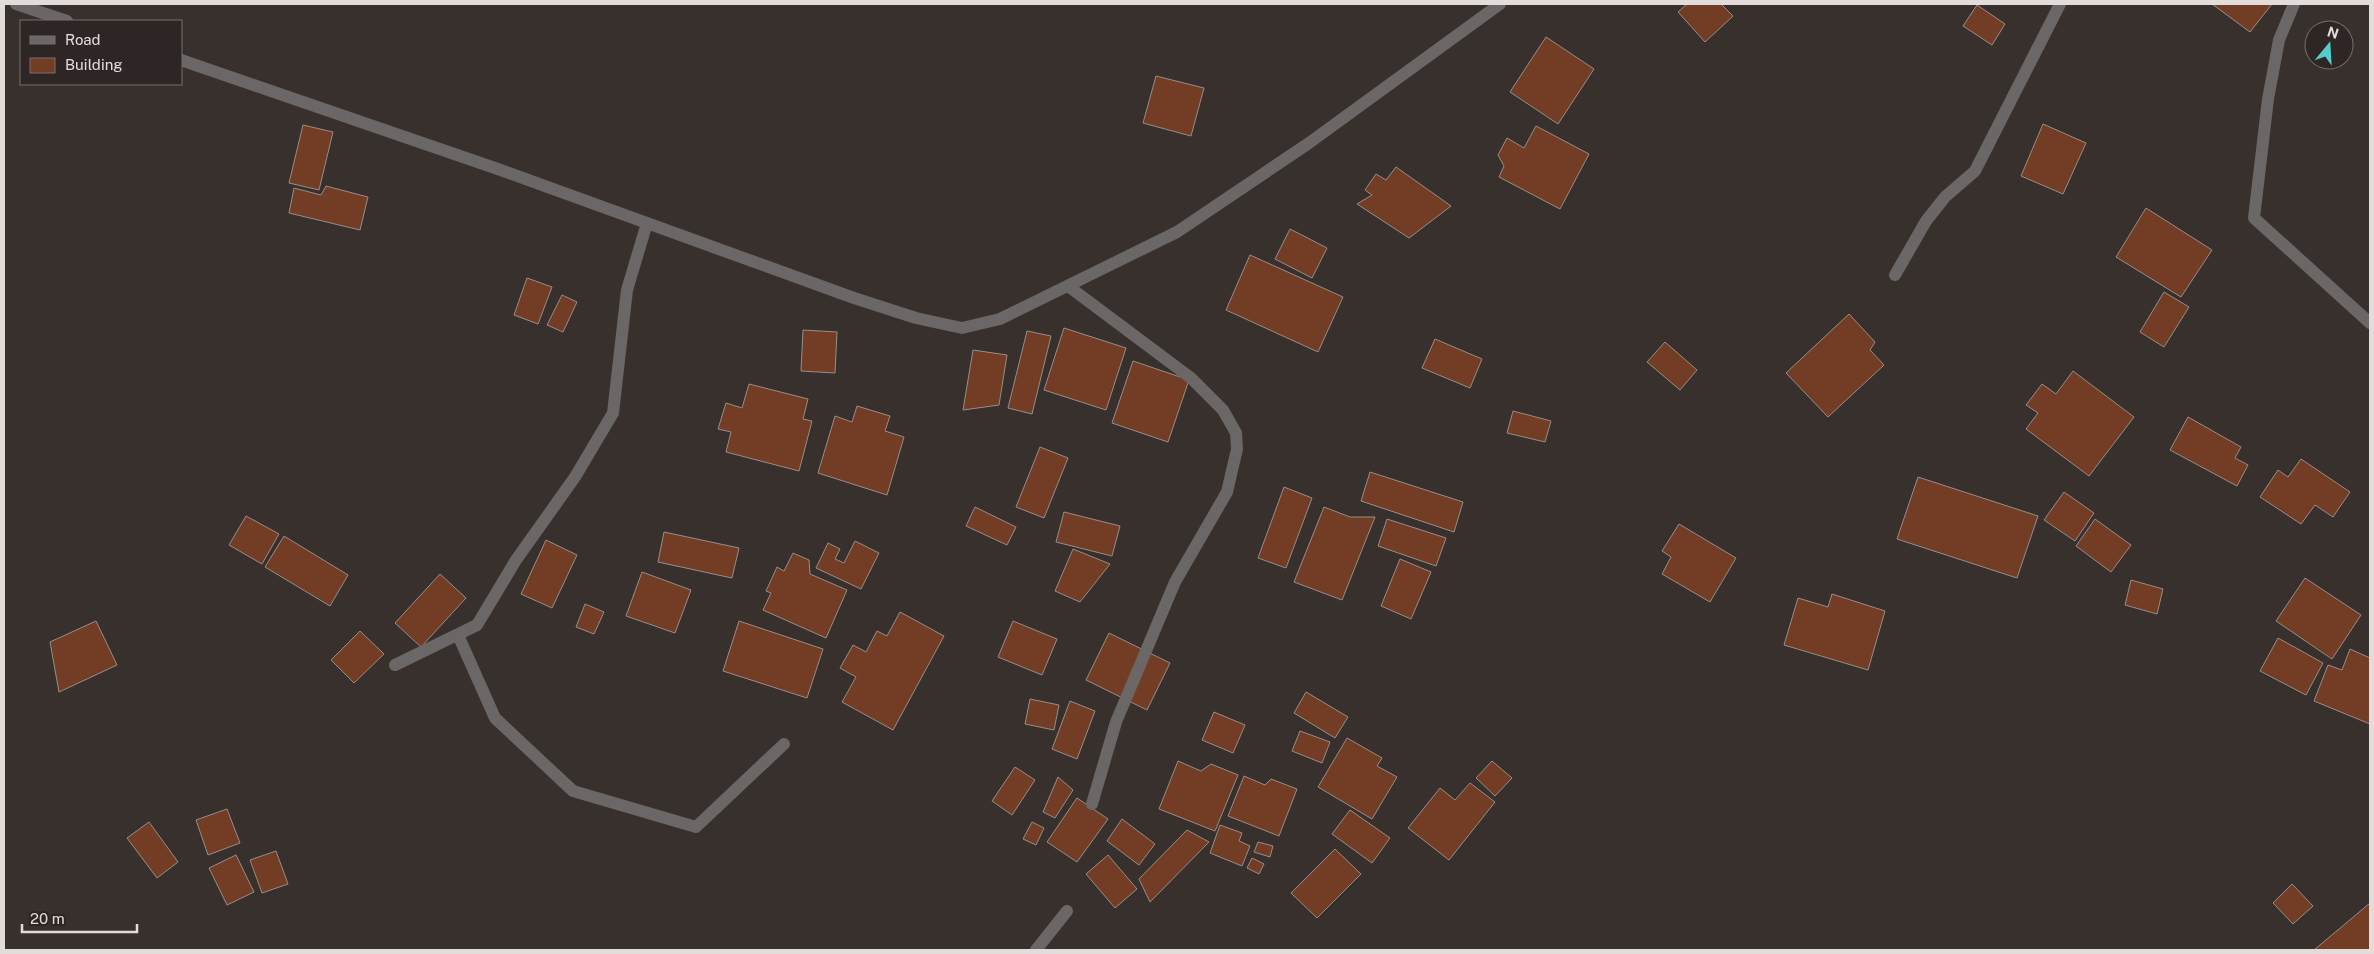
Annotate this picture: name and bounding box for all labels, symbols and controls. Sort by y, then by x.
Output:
legend [20,20,182,85]
north arrow [2304,20,2354,70]
text: N [2325,23,2341,42]
text: Road [65,31,101,48]
text: Building [65,56,123,73]
scale bar [22,902,138,934]
text: 20 m [30,910,65,927]

